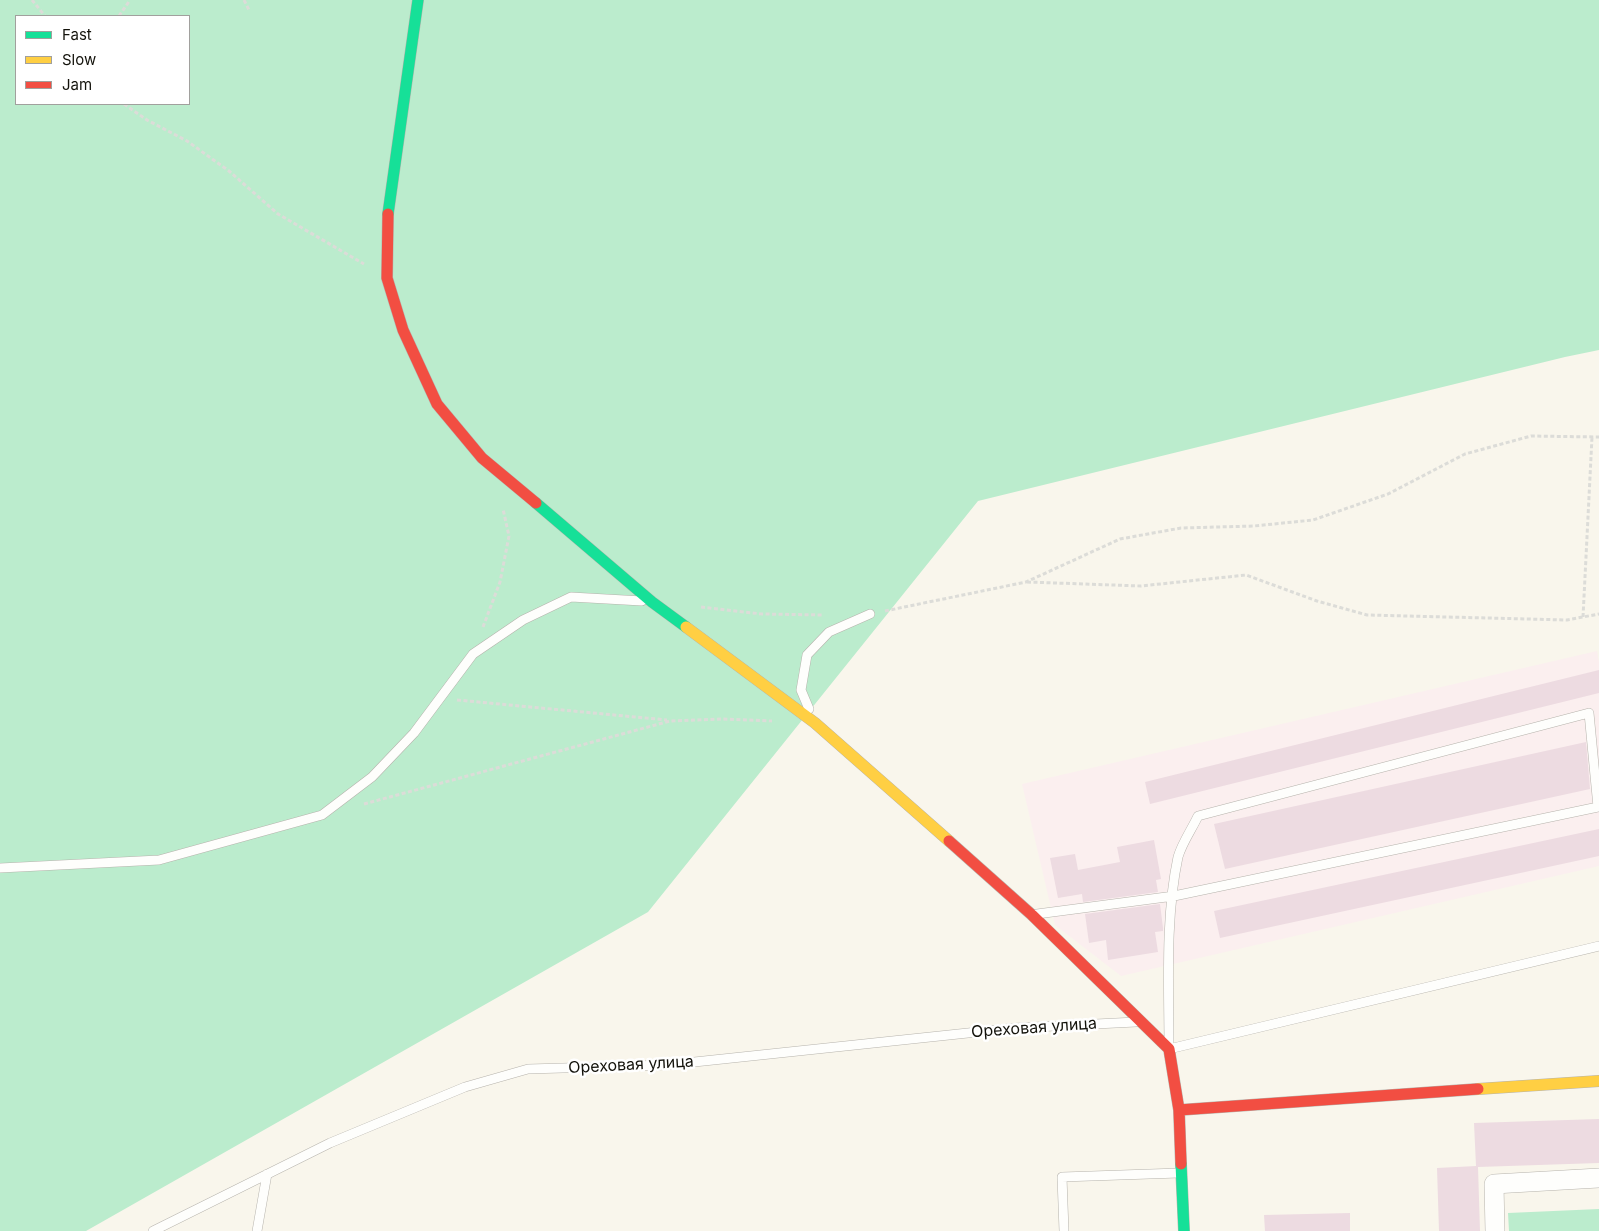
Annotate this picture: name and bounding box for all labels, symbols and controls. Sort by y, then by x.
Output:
legend [15,15,190,105]
text: Fast [62,25,92,44]
text: Slow [62,50,96,69]
text: Jam [62,75,92,94]
street label: Ореховая улица [971,1014,1097,1042]
street label: Ореховая улица [568,1052,694,1078]

